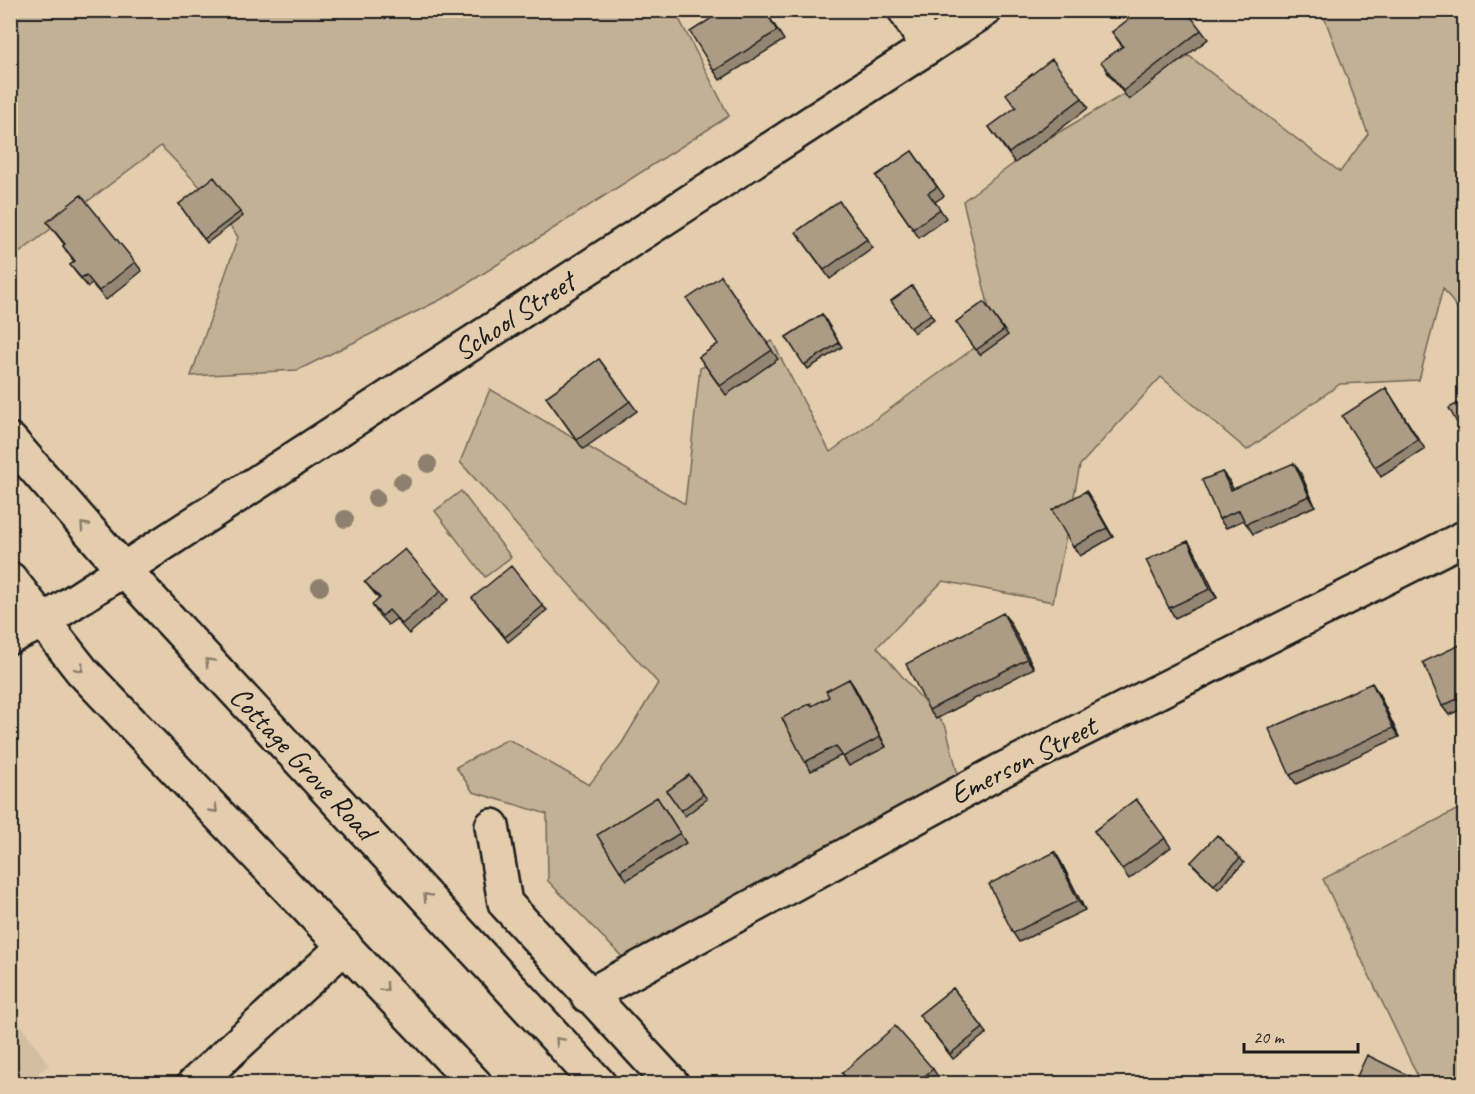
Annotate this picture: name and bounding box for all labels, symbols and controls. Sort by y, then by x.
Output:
street label: School Street [446,261,585,369]
one-way arrow [80,522,91,532]
one-way arrow [205,658,216,668]
one-way arrow [73,661,84,672]
street label: Cottage Grove Road [222,678,387,851]
street label: Emerson Street [943,705,1105,813]
one-way arrow [207,802,218,813]
one-way arrow [423,894,434,904]
one-way arrow [378,981,389,992]
scale bar [1244,1016,1358,1054]
text: 20 m [1253,1026,1286,1048]
one-way arrow [555,1037,566,1047]

